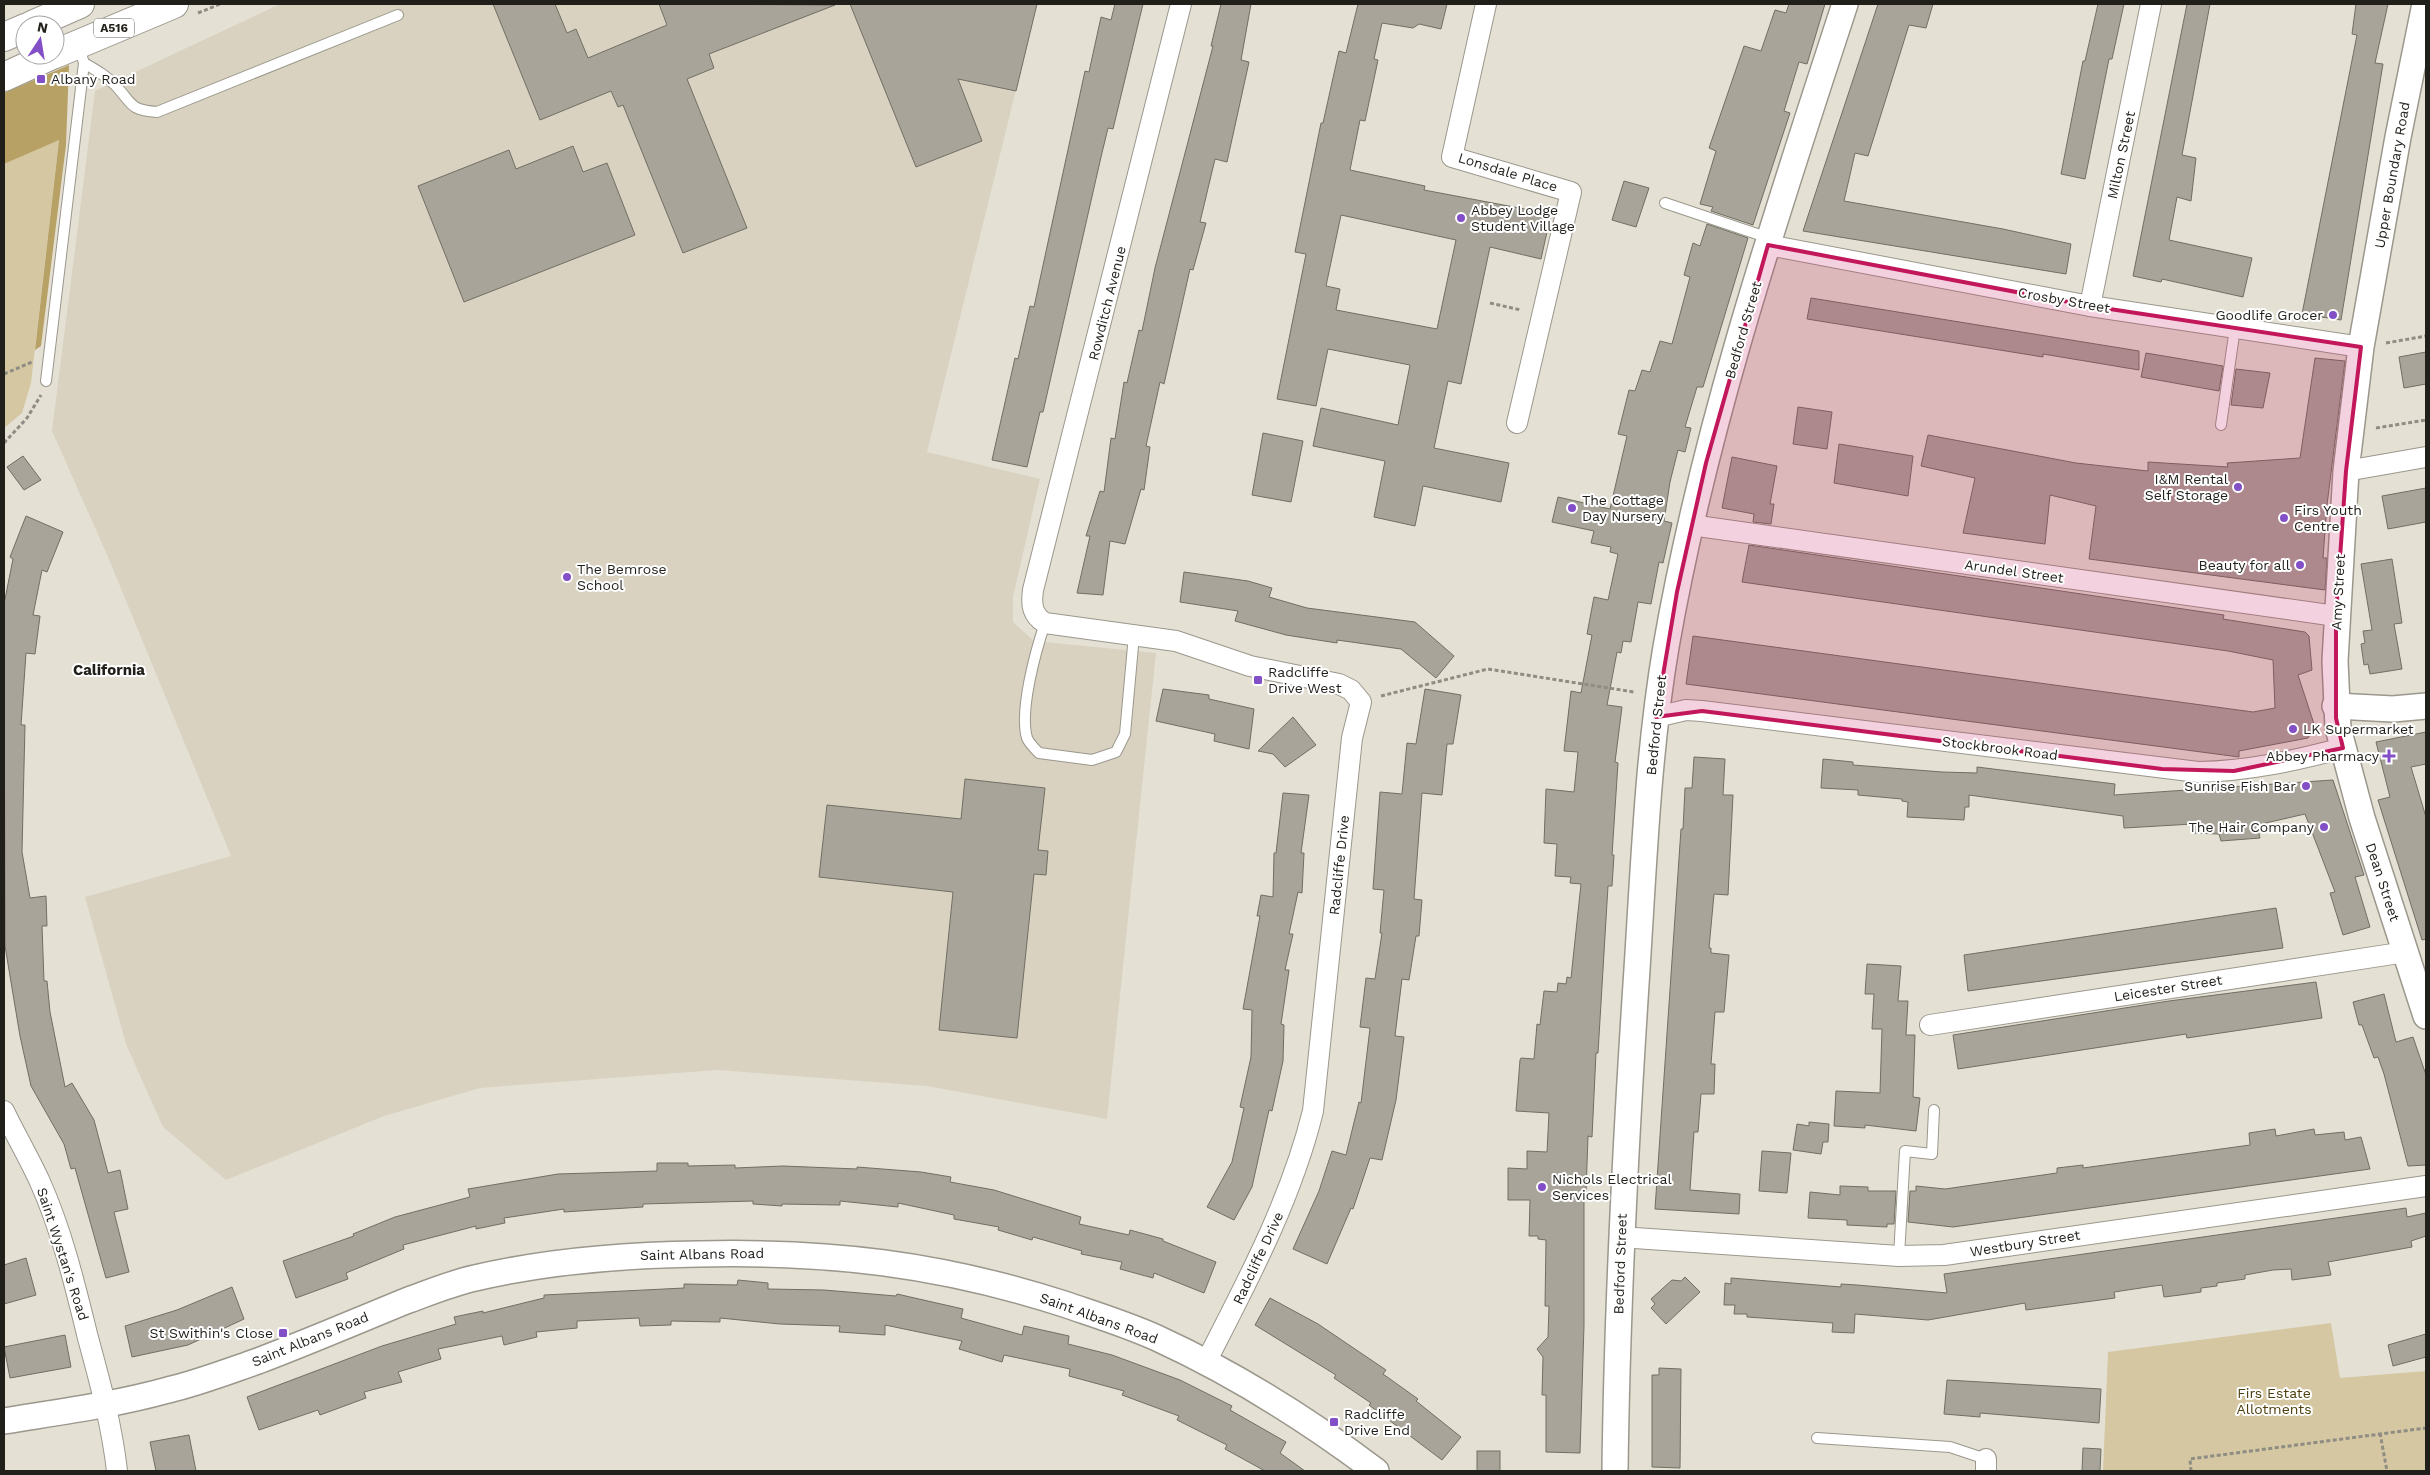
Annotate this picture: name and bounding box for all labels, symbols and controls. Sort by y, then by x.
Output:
north arrow [15,15,65,65]
text: N [36,18,49,36]
road number: A516 [94,18,134,38]
place label: Albany Road [51,71,136,87]
marker: Albany Road [35,73,47,85]
street label: Upper Boundary Road [2371,100,2413,250]
street label: Milton Street [2104,109,2138,200]
street label: Lonsdale Place [1456,149,1560,195]
place label: Abbey Lodge Student Village [1471,202,1575,234]
marker: Abbey Lodge Student Village [1455,212,1467,224]
street label: Rowditch Avenue [1085,244,1129,362]
street label: Bedford Street [1721,279,1765,381]
street label: Crosby Street [2017,284,2111,316]
place label: Goodlife Grocer [2215,307,2323,323]
marker: Goodlife Grocer [2327,309,2339,321]
place label: I&M Rental Self Storage [2145,471,2229,503]
marker: I&M Rental Self Storage [2232,481,2244,493]
place label: The Cottage Day Nursery [1582,492,1665,524]
marker: The Cottage Day Nursery [1566,502,1578,514]
place label: Firs Youth Centre [2294,502,2362,534]
marker: Firs Youth Centre [2278,512,2290,524]
street label: Amy Street [2328,553,2348,630]
street label: Arundel Street [1963,556,2065,586]
place label: Beauty for all [2199,557,2291,573]
marker: Beauty for all [2294,559,2306,571]
place label: The Bemrose School [577,561,667,593]
marker: The Bemrose School [561,571,573,583]
district label: California [73,661,145,679]
place label: Radcliffe Drive West [1268,664,1342,696]
marker: Radcliffe Drive West [1252,674,1264,686]
street label: Bedford Street [1643,674,1669,776]
place label: LK Supermarket [2303,721,2414,737]
marker: LK Supermarket [2287,723,2299,735]
street label: Stockbrook Road [1941,733,2059,763]
place label: Abbey Pharmacy [2266,748,2380,764]
marker: Abbey Pharmacy [2383,750,2395,762]
place label: Sunrise Fish Bar [2184,778,2296,794]
marker: Sunrise Fish Bar [2300,780,2312,792]
street label: Radcliffe Drive [1326,814,1352,916]
place label: The Hair Company [2189,819,2315,835]
marker: The Hair Company [2318,821,2330,833]
street label: Dean Street [2363,841,2403,923]
street label: Leicester Street [2113,972,2223,1004]
place label: Nichols Electrical Services [1552,1171,1673,1203]
marker: Nichols Electrical Services [1536,1181,1548,1193]
street label: Saint Wystan's Road [34,1186,92,1322]
street label: Radcliffe Drive [1230,1209,1286,1307]
street label: Bedford Street [1610,1213,1630,1315]
street label: Westbury Street [1969,1226,2081,1260]
street label: Saint Albans Road [640,1245,764,1263]
street label: Saint Albans Road [1038,1289,1160,1347]
street label: Saint Albans Road [249,1308,371,1370]
place label: St Swithin's Close [149,1325,273,1341]
marker: St Swithin's Close [277,1327,289,1339]
park label: Firs Estate Allotments [2236,1385,2312,1417]
place label: Radcliffe Drive End [1344,1406,1410,1438]
marker: Radcliffe Drive End [1328,1416,1340,1428]

